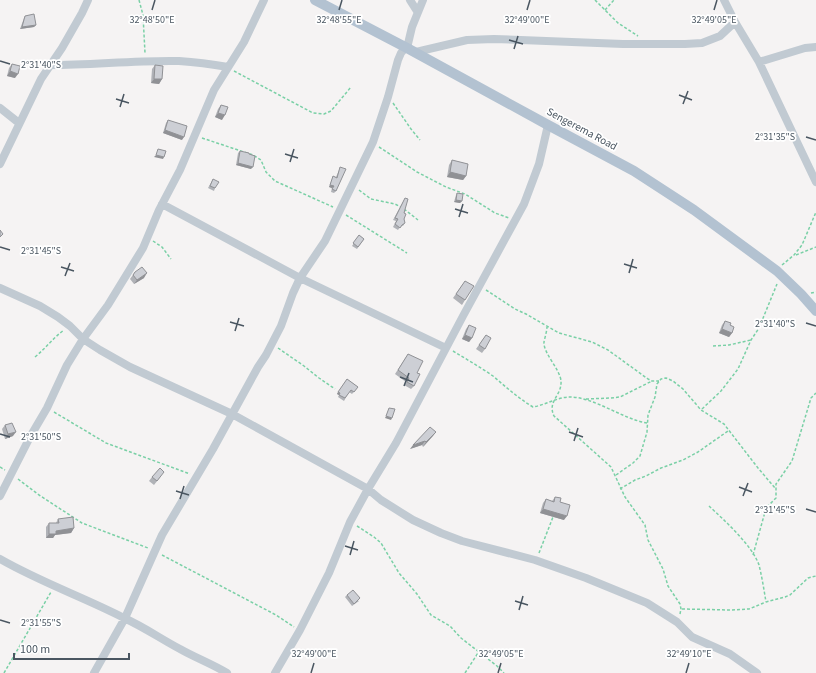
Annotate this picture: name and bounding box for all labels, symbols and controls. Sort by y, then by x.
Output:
text: 32°48'50"E [129,13,175,27]
text: 32°48'55"E [316,13,362,27]
text: 32°49'00"E [504,13,550,27]
text: 32°49'05"E [691,13,737,27]
text: 2°31'40"S [21,58,61,72]
street label: Sengerema Road [544,104,620,154]
text: 2°31'35"S [755,130,795,144]
text: 2°31'45"S [21,244,61,258]
text: 2°31'40"S [755,317,795,331]
text: 2°31'50"S [21,430,61,444]
text: 2°31'45"S [755,503,795,517]
text: 2°31'55"S [21,616,61,630]
scale bar [14,635,129,661]
text: 100 m [20,641,50,658]
text: 32°49'00"E [291,647,337,661]
text: 32°49'05"E [478,647,524,661]
text: 32°49'10"E [666,647,712,661]

